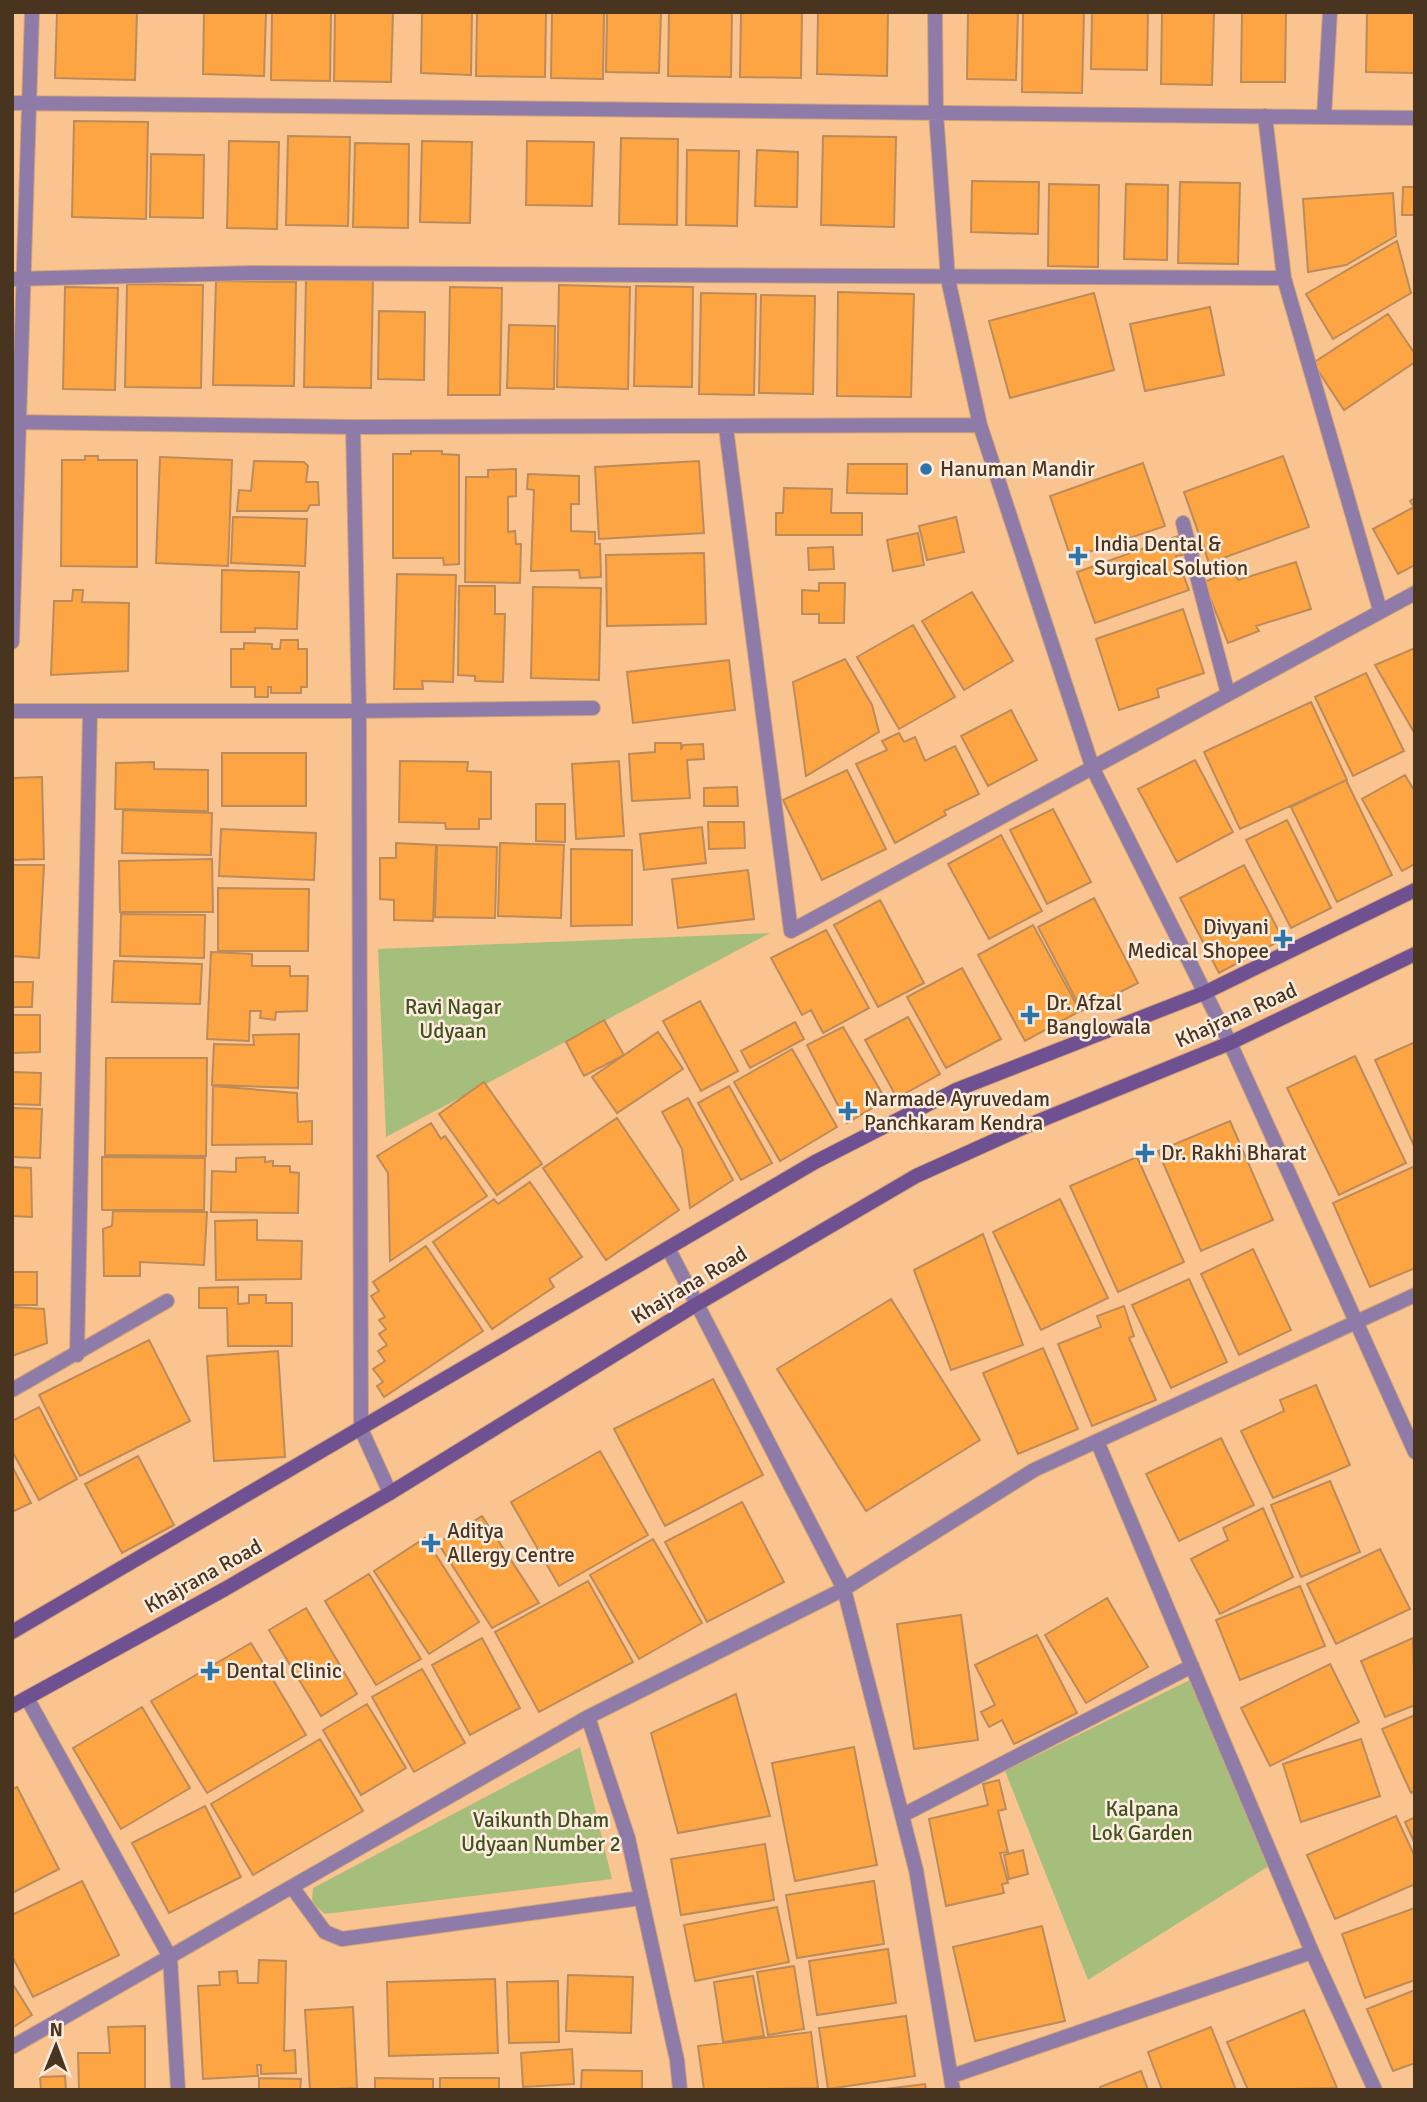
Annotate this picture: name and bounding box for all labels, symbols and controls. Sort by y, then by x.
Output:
place label: Hanuman Mandir [940,456,1095,482]
marker: Hanuman Mandir [918,461,934,477]
place label: India Dental & Surgical Solution [1094,531,1248,581]
marker: India Dental & Surgical Solution [1068,546,1088,566]
place label: Divyani Medical Shopee [1127,914,1269,964]
marker: Divyani Medical Shopee [1275,931,1291,947]
street label: Khajrana Road [1171,977,1301,1053]
place label: Dr. Afzal Banglowala [1046,990,1151,1040]
park label: Ravi Nagar Udyaan [405,994,502,1044]
marker: Dr. Afzal Banglowala [1020,1005,1040,1025]
place label: Narmade Ayruvedam Panchkaram Kendra [864,1086,1050,1136]
marker: Narmade Ayruvedam Panchkaram Kendra [838,1101,858,1121]
place label: Dr. Rakhi Bharat [1161,1140,1307,1166]
marker: Dr. Rakhi Bharat [1135,1143,1155,1163]
street label: Khajrana Road [626,1240,752,1330]
place label: Aditya Allergy Centre [447,1518,575,1568]
street label: Khajrana Road [140,1533,266,1619]
marker: Aditya Allergy Centre [421,1533,441,1553]
place label: Dental Clinic [226,1658,342,1684]
marker: Dental Clinic [200,1661,220,1681]
park label: Kalpana Lok Garden [1091,1796,1193,1846]
park label: Vaikunth Dham Udyaan Number 2 [461,1807,621,1857]
north arrow [21,2011,91,2081]
text: N [49,2018,63,2042]

